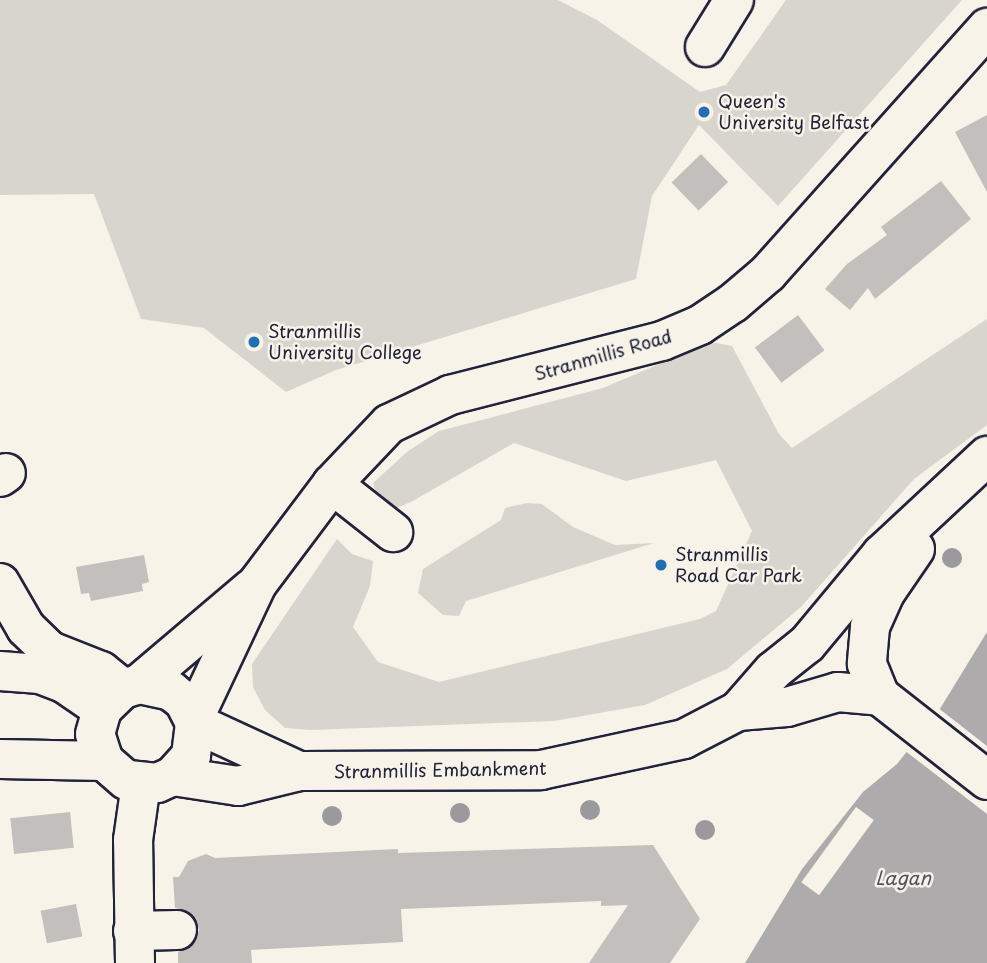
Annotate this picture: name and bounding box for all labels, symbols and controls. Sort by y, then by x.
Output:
place label: Queen's University Belfast [718,91,870,134]
marker: Queen's University Belfast [696,104,712,120]
place label: Stranmillis University College [268,321,423,364]
street label: Stranmillis Road [531,325,675,385]
marker: Stranmillis University College [246,334,262,350]
place label: Stranmillis Road Car Park [675,544,803,586]
marker: Stranmillis Road Car Park [653,557,669,573]
street label: Stranmillis Embankment [333,757,547,783]
water label: Lagan [875,867,931,889]

